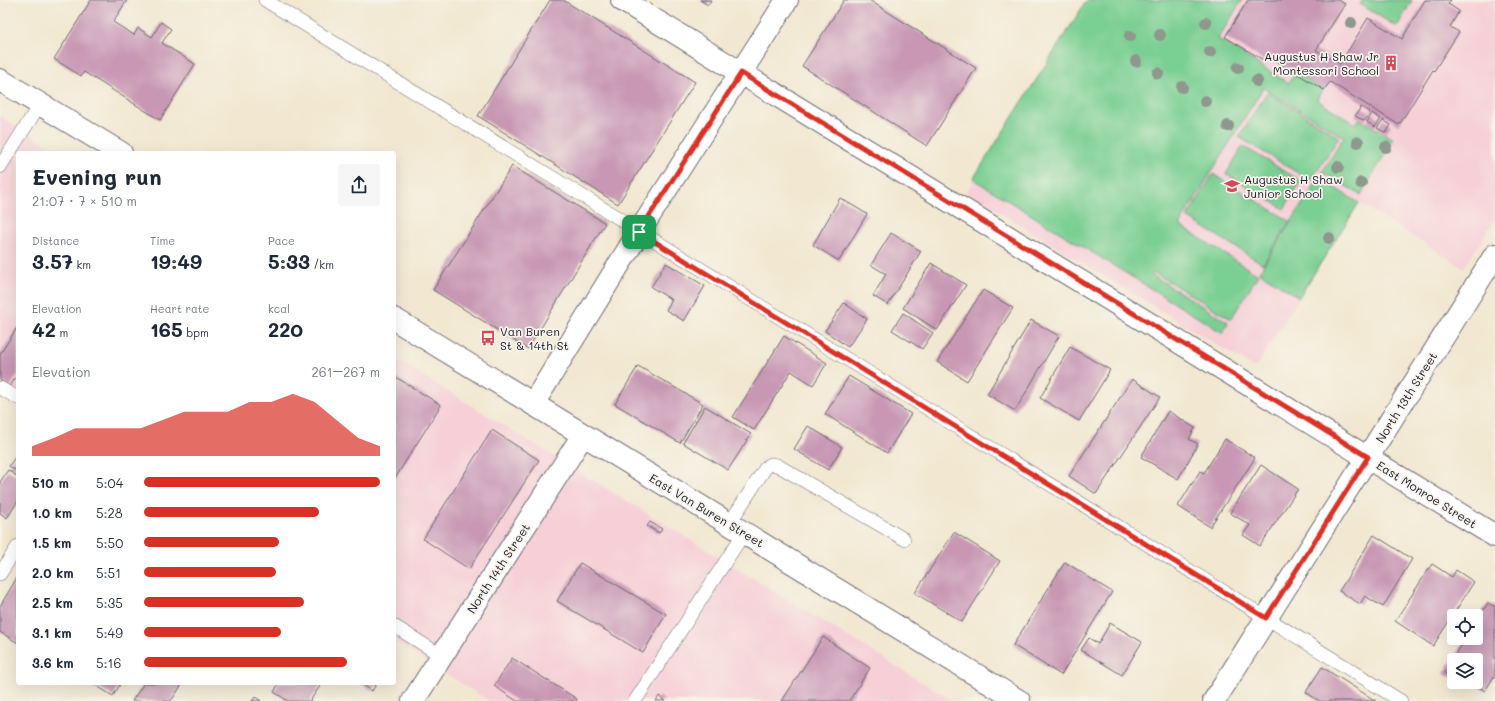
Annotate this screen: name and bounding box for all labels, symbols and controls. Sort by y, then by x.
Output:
place label: Augustus H Shaw Jr Montessori School [1264,48,1379,78]
building icon: Augustus H Shaw Jr Montessori School [1382,54,1400,72]
text: Evening run [32,162,162,191]
button: share [338,164,380,206]
place label: Augustus H Shaw Junior School [1244,171,1342,201]
school or university icon: Augustus H Shaw Junior School [1223,177,1241,195]
text: 21:07 · 7 × 510 m [32,192,137,209]
pin [622,215,656,249]
icon: arrive [628,221,650,243]
text: Distance [32,233,79,248]
text: Time [150,233,175,248]
text: Pace [268,233,295,248]
text: 3.57 [32,248,73,274]
text: 19:49 [150,248,202,274]
text: 5:33 [268,248,310,274]
text: km [73,257,91,272]
text: /km [310,257,334,272]
text: Elevation [32,301,81,316]
text: Heart rate [150,301,209,316]
text: kcal [268,301,290,316]
text: 42 [32,316,56,342]
text: 165 [150,316,183,342]
text: 220 [268,316,303,342]
place label: Van Buren St & 14th St [500,323,569,353]
text: m [56,325,68,340]
text: bpm [183,325,209,340]
bus stop icon: Van Buren St & 14th St [479,329,497,347]
street label: North 13th Street [1372,349,1440,445]
text: Elevation [32,363,90,380]
text: 261–267 m [312,363,380,380]
street label: East Monroe Street [1374,457,1480,531]
street label: East Van Buren Street [647,469,767,551]
text: 510 m [32,474,69,491]
text: 5:04 [96,474,123,491]
text: 1.0 km [32,504,72,521]
text: 5:28 [96,504,123,521]
street label: North 14th Street [463,520,533,616]
text: 1.5 km [32,534,71,551]
text: 5:50 [96,534,123,551]
text: 2.0 km [32,564,74,581]
text: 5:51 [96,564,121,581]
text: 2.5 km [32,594,73,611]
text: 5:35 [96,594,123,611]
map controls [1447,609,1483,689]
button: locate [1447,609,1483,645]
text: 3.1 km [32,624,72,641]
text: 5:49 [96,624,123,641]
button: layers [1447,653,1483,689]
text: 3.6 km [32,654,74,671]
text: 5:16 [96,654,121,671]

